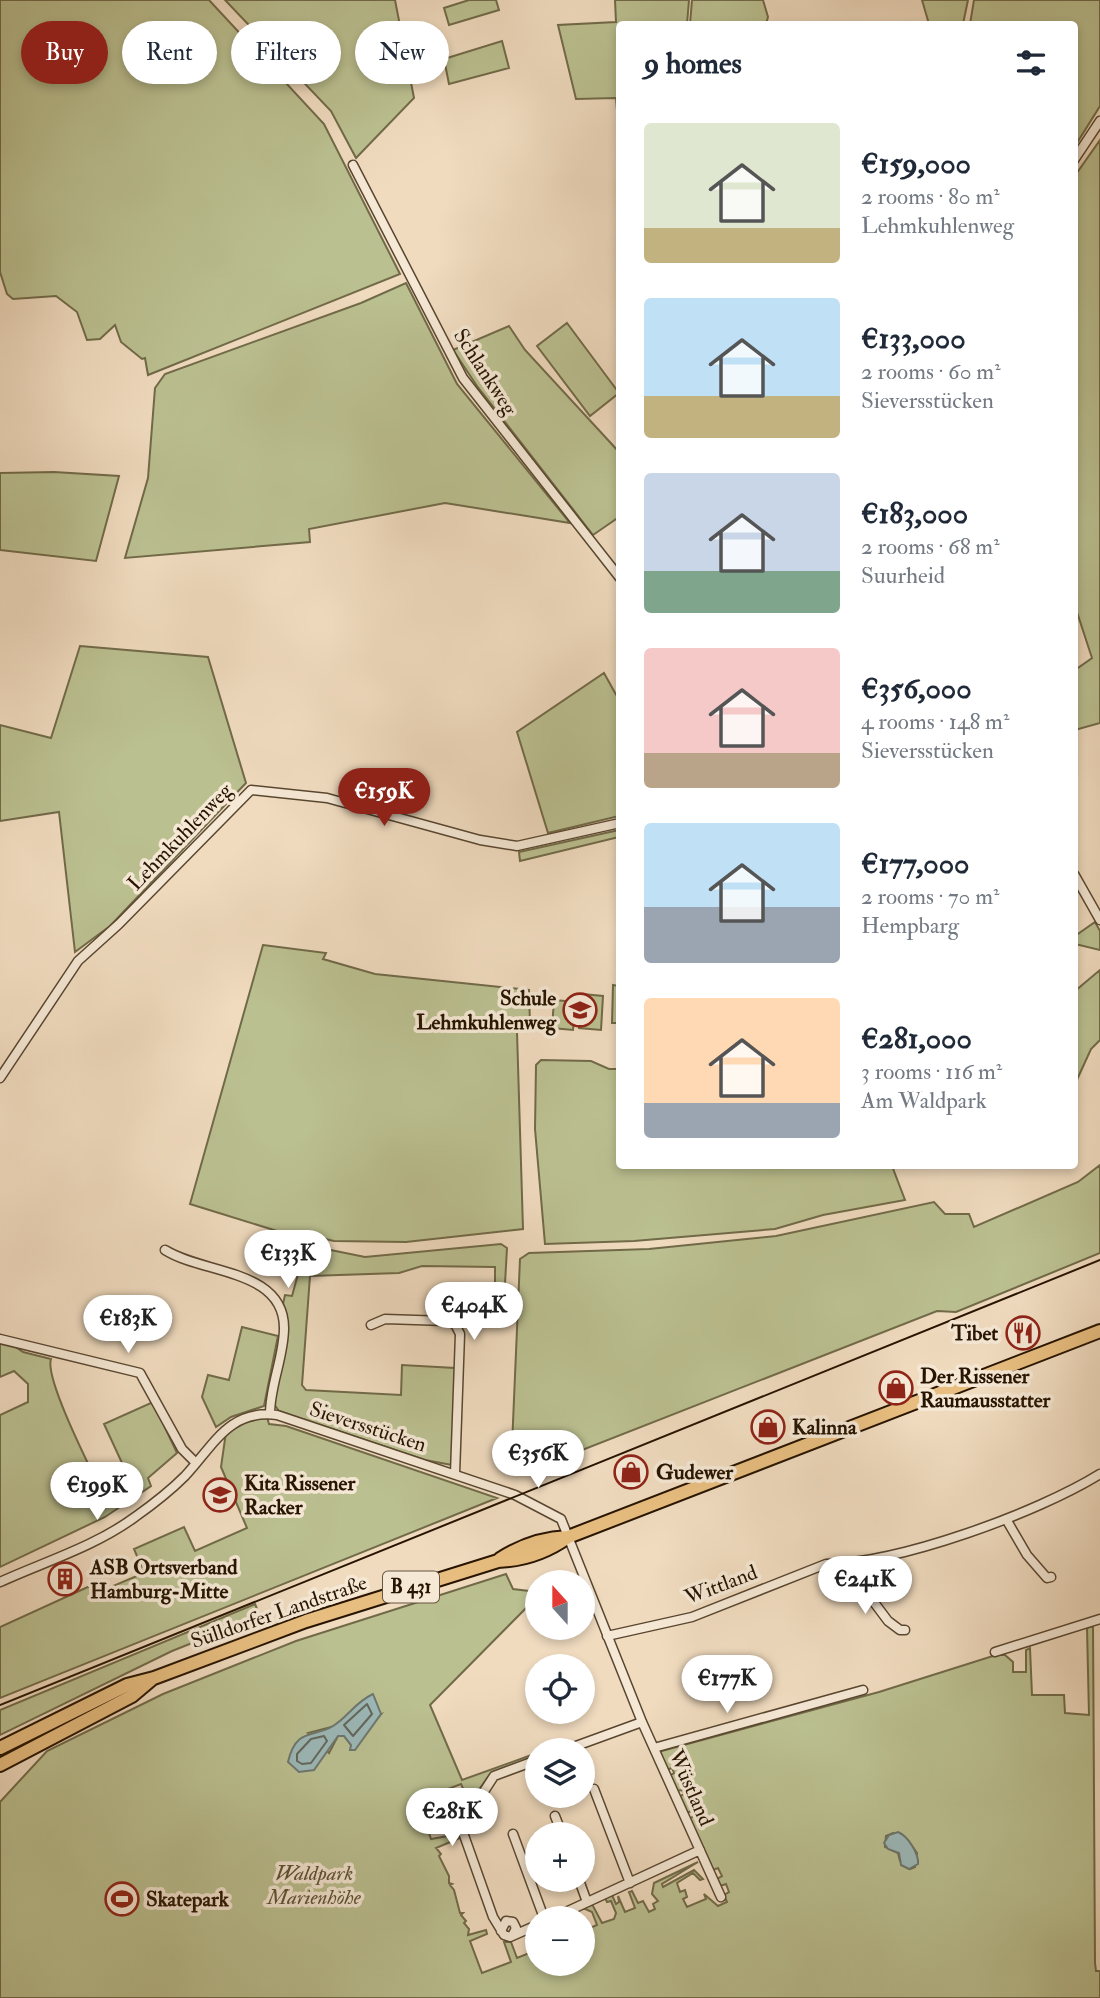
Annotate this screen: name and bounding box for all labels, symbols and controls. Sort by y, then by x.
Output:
chip: Buy [21,21,108,84]
chip: Rent [122,21,217,84]
chip: Filters [231,21,341,84]
chip: New [355,21,449,84]
icon: filters [1012,44,1050,82]
text: 9 homes [644,45,742,82]
text: €159,000 [861,145,971,182]
icon: home [700,151,784,235]
text: 2 rooms · 80 m² [861,182,1000,211]
text: Lehmkuhlenweg [861,211,1014,240]
text: €133,000 [861,320,966,357]
street label: Schlankweg [447,324,523,421]
icon: home [700,326,784,410]
text: 2 rooms · 60 m² [861,357,1001,386]
text: Sieversstücken [861,386,994,415]
text: €183,000 [861,495,968,532]
icon: home [700,501,784,585]
text: 2 rooms · 68 m² [861,532,1000,561]
text: Suurheid [861,561,945,590]
text: €356,000 [861,670,972,707]
icon: home [700,676,784,760]
text: 4 rooms · 148 m² [861,707,1009,736]
text: Sieversstücken [861,736,994,765]
pin: €159K [335,768,433,828]
text: €159K [354,776,414,805]
street label: Lehmkuhlenweg [122,777,239,897]
text: €177,000 [861,845,970,882]
icon: home [700,851,784,935]
text: 2 rooms · 70 m² [861,882,1000,911]
text: Hempbarg [861,911,959,940]
place label: Schule Lehmkuhlenweg [416,985,557,1036]
school or university icon: Schule Lehmkuhlenweg [561,991,599,1029]
text: €281,000 [861,1020,972,1057]
icon: home [700,1026,784,1110]
text: 3 rooms · 116 m² [861,1057,1002,1086]
text: Am Waldpark [861,1086,987,1115]
pin: €133K [239,1230,337,1290]
text: €133K [260,1238,316,1267]
pin: €404K [425,1282,523,1342]
text: €404K [441,1290,507,1319]
pin: €183K [79,1296,177,1355]
text: €183K [99,1303,157,1332]
restaurant icon: Tibet [1004,1314,1042,1352]
place label: Tibet [950,1320,998,1347]
place label: Der Rissener Raumausstatter [920,1363,1052,1414]
shop icon: Der Rissener Raumausstatter [877,1369,915,1407]
street label: Sieversstücken [306,1395,430,1459]
shop icon: Kalinna [749,1408,787,1446]
place label: Kalinna [792,1414,858,1441]
pin: €356K [489,1430,587,1490]
text: €356K [508,1438,568,1467]
shop icon: Gudewer [612,1453,650,1491]
place label: Gudewer [656,1459,734,1486]
pin: €199K [48,1462,146,1522]
text: €199K [66,1470,128,1499]
place label: Kita Rissener Racker [244,1470,356,1521]
school or university icon: Kita Rissener Racker [201,1476,239,1514]
place label: ASB Ortsverband Hamburg-Mitte [89,1554,238,1605]
pin: €241K [816,1556,914,1616]
street label: Wittland [680,1559,762,1612]
building icon: ASB Ortsverband Hamburg-Mitte [46,1560,84,1598]
text: €241K [834,1564,896,1593]
street label: Sülldorfer Landstraße [187,1569,371,1655]
north arrow [525,1570,595,1640]
map controls [525,1570,595,1976]
road number: B 431 [383,1572,439,1602]
button: locate [525,1654,595,1724]
pin: €177K [678,1656,776,1715]
text: €177K [698,1663,756,1692]
button: layers [525,1738,595,1808]
street label: Wüstland [662,1745,720,1831]
pin: €281K [403,1788,501,1848]
text: €281K [422,1796,482,1825]
button: + [525,1822,595,1892]
park label: Waldpark Marienhöhe [265,1860,362,1911]
sports icon: Skatepark [103,1880,141,1918]
place label: Skatepark [146,1886,230,1913]
button: − [525,1906,595,1976]

